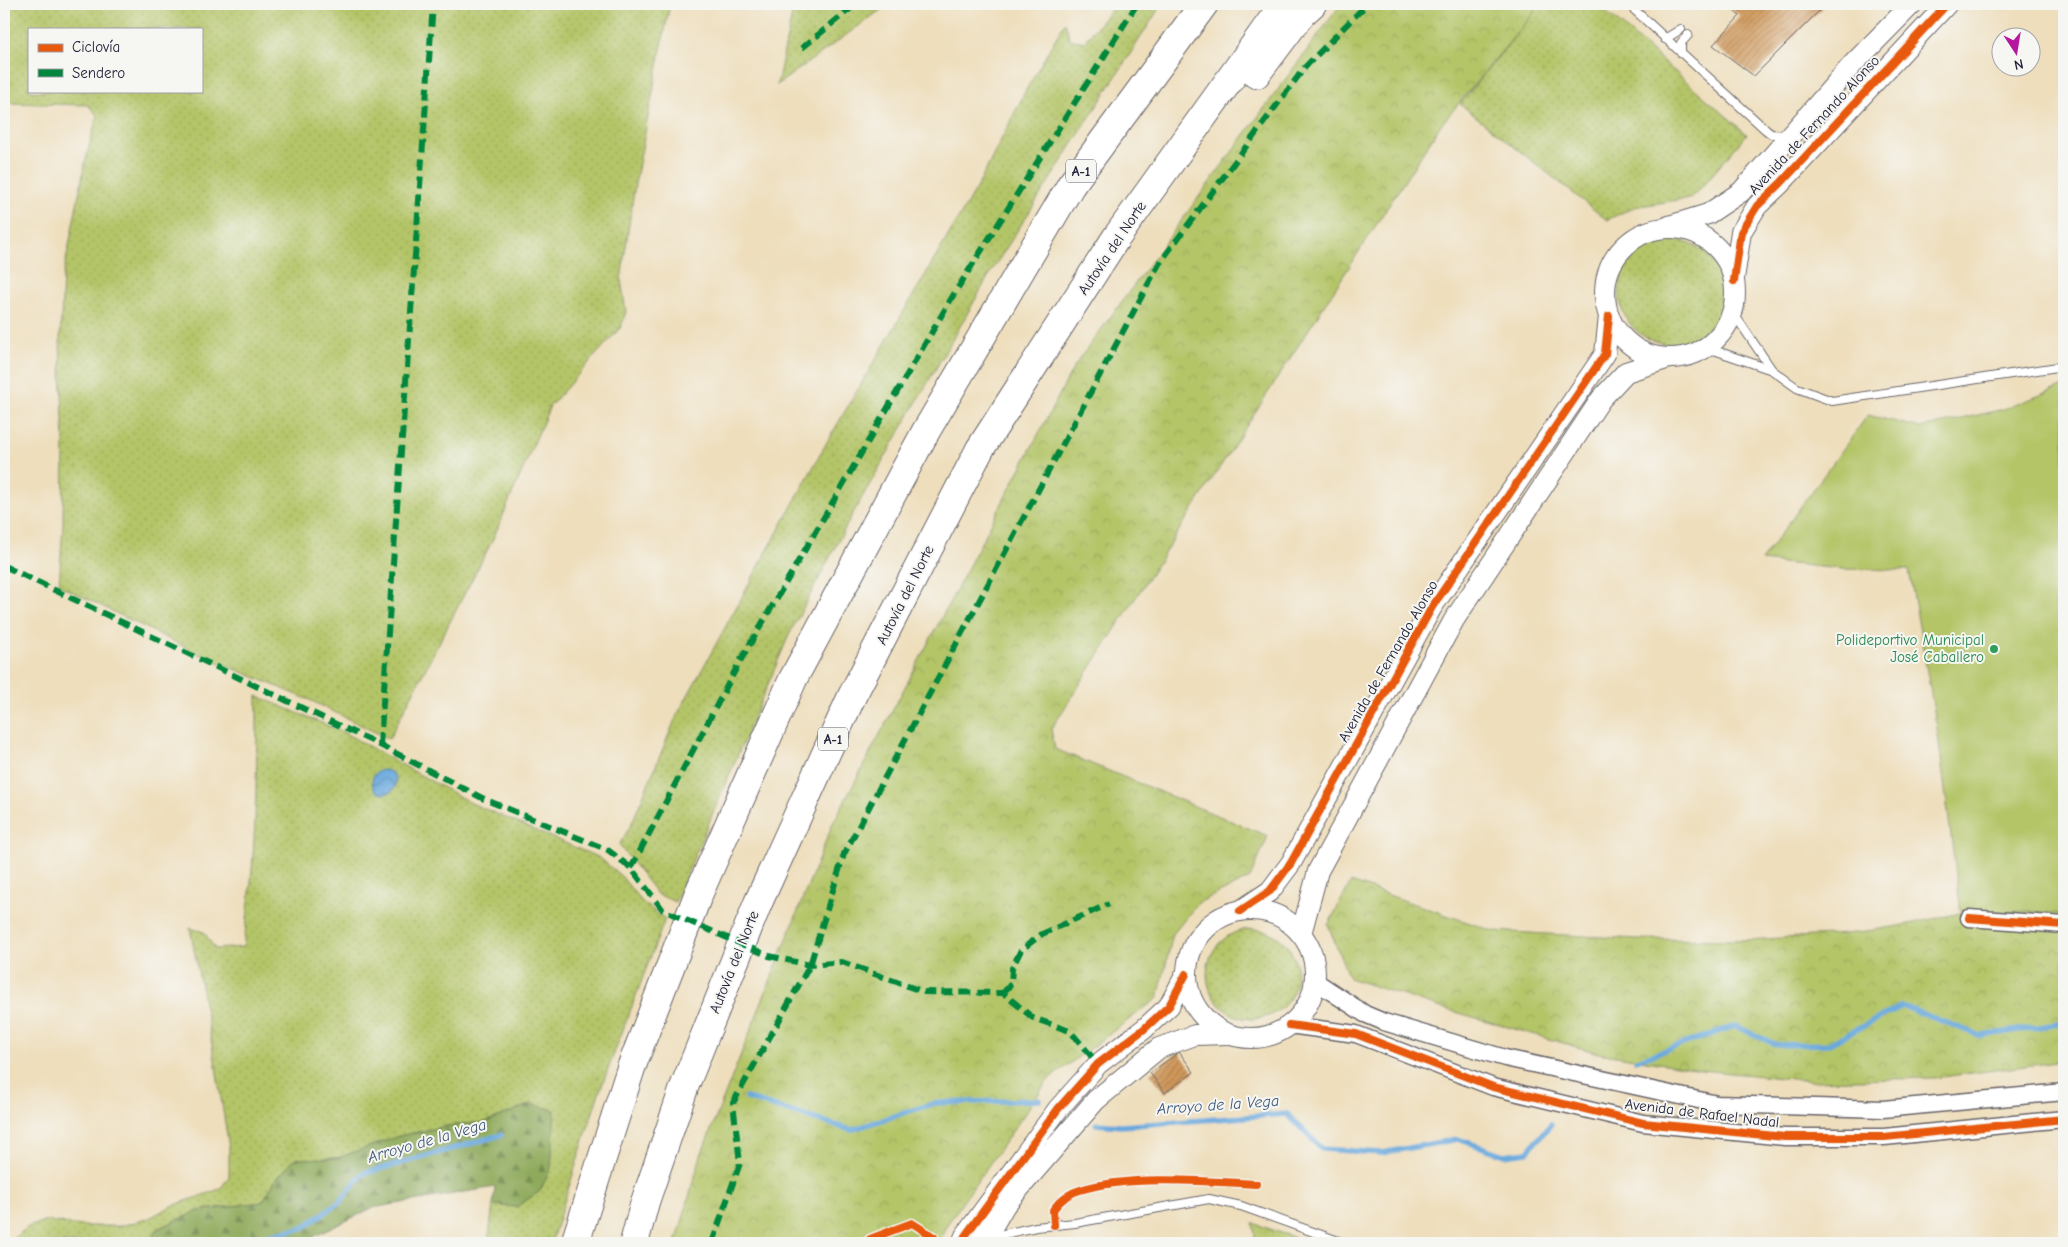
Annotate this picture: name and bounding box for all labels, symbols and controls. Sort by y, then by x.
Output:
legend [28,28,202,92]
north arrow [1990,28,2040,78]
text: Ciclovía [72,38,120,56]
street label: Avenida de Fernando Alonso [1745,52,1883,198]
text: N [2012,55,2025,73]
text: Sendero [72,64,125,82]
road number: A-1 [1066,160,1096,182]
street label: Autovía del Norte [1074,197,1150,298]
street label: Autovía del Norte [872,542,938,648]
street label: Avenida de Fernando Alonso [1334,577,1442,745]
place label: Polideportivo Municipal José Caballero [1836,631,1984,666]
marker: Polideportivo Municipal José Caballero [1988,643,2000,655]
road number: A-1 [818,728,848,751]
street label: Autovía del Norte [705,907,763,1016]
water label: Arroyo de la Vega [1155,1092,1280,1118]
street label: Avenida de Rafael Nadal [1624,1095,1780,1131]
water label: Arroyo de la Vega [365,1115,488,1167]

